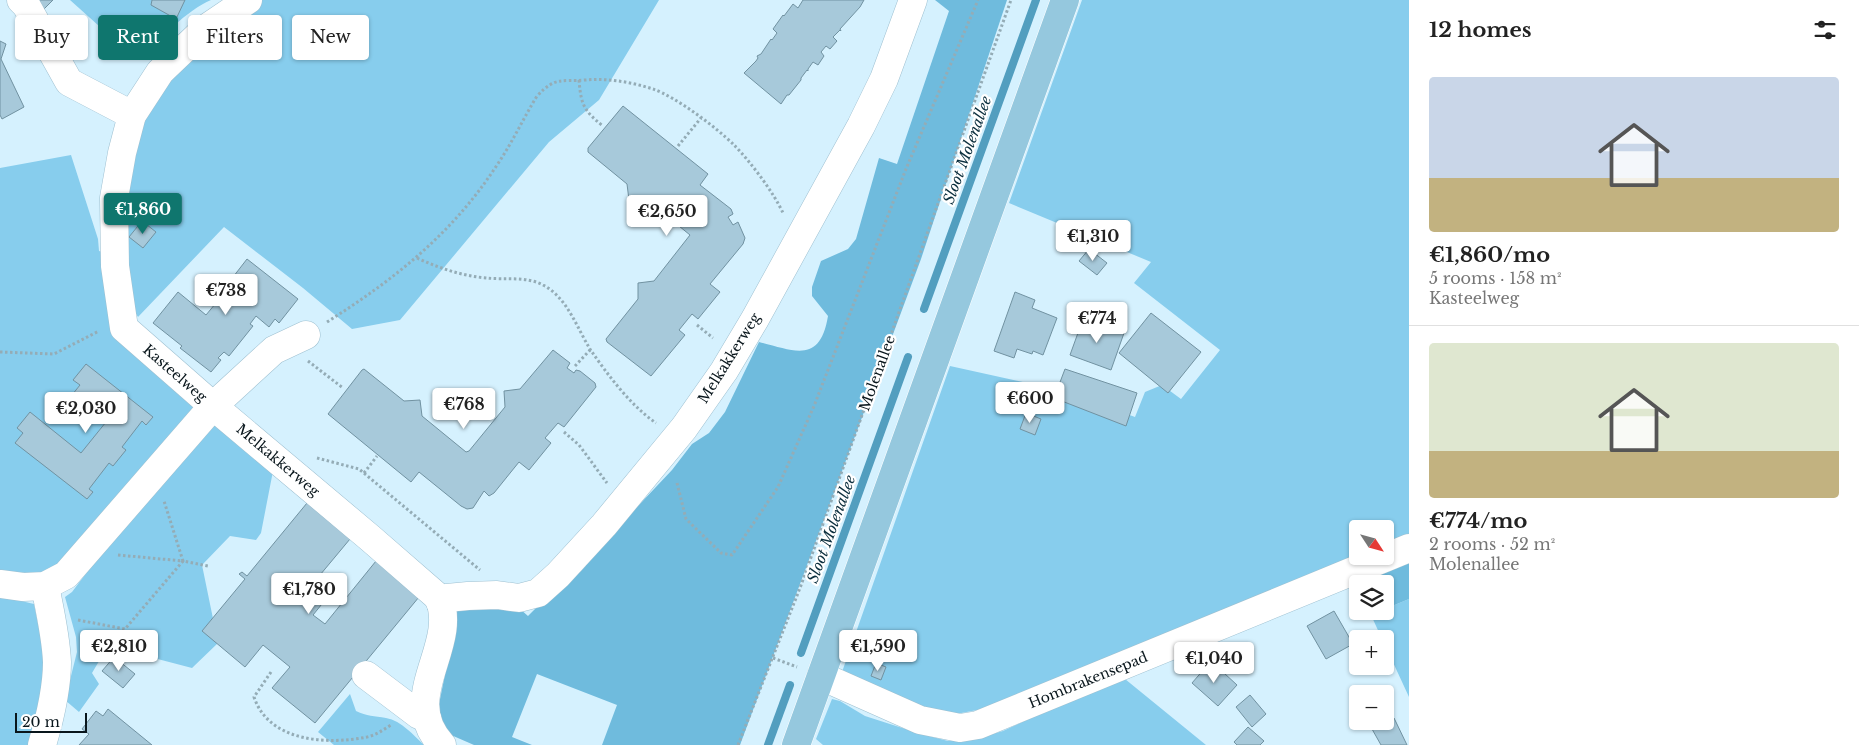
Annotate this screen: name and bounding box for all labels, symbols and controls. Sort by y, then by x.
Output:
chip: Buy [15,15,88,60]
chip: Rent [98,15,178,60]
chip: Filters [188,15,282,60]
chip: New [292,15,369,60]
icon: filters [1811,16,1839,44]
text: 12 homes [1429,17,1532,43]
water label: Sloot Molenallee [939,93,995,207]
icon: home [1589,110,1679,200]
pin: €1,860 [102,192,184,235]
pin: €2,650 [626,194,708,237]
text: €1,860 [115,199,171,219]
text: €2,650 [638,201,696,221]
pin: €1,310 [1052,220,1134,262]
text: €1,310 [1067,226,1119,246]
text: €1,860/mo [1429,242,1550,268]
text: 5 rooms · 158 m² [1429,268,1561,288]
pin: €738 [196,274,256,316]
text: €738 [206,280,246,300]
text: Kasteelweg [1429,288,1519,308]
pin: €774 [1067,302,1127,344]
text: €774 [1077,308,1117,328]
street label: Melkakkerweg [694,309,764,407]
street label: Molenallee [855,333,899,413]
street label: Kasteelweg [139,340,211,406]
icon: home [1589,375,1679,465]
pin: €600 [1000,382,1060,424]
pin: €768 [434,388,494,430]
text: €600 [1006,388,1054,408]
pin: €2,030 [45,392,127,434]
text: €768 [443,394,485,414]
text: €2,030 [56,398,116,418]
street label: Melkakkerweg [233,420,324,501]
water label: Sloot Molenallee [803,472,859,586]
text: €774/mo [1429,508,1527,534]
north arrow [1349,520,1394,565]
map controls [1349,520,1394,730]
text: 2 rooms · 52 m² [1429,534,1555,554]
text: Molenallee [1429,554,1519,574]
pin: €1,780 [268,572,350,615]
button: layers [1349,575,1394,620]
text: €1,780 [282,579,336,599]
pin: €2,810 [78,630,160,672]
pin: €1,590 [837,630,919,672]
button: + [1349,630,1394,675]
text: €2,810 [91,636,147,656]
text: €1,590 [850,636,906,656]
pin: €1,040 [1173,642,1255,684]
street label: Hombrakensepad [1026,648,1151,712]
text: €1,040 [1185,648,1243,668]
button: − [1349,685,1394,730]
scale bar [15,710,88,733]
text: 20 m [22,713,60,731]

